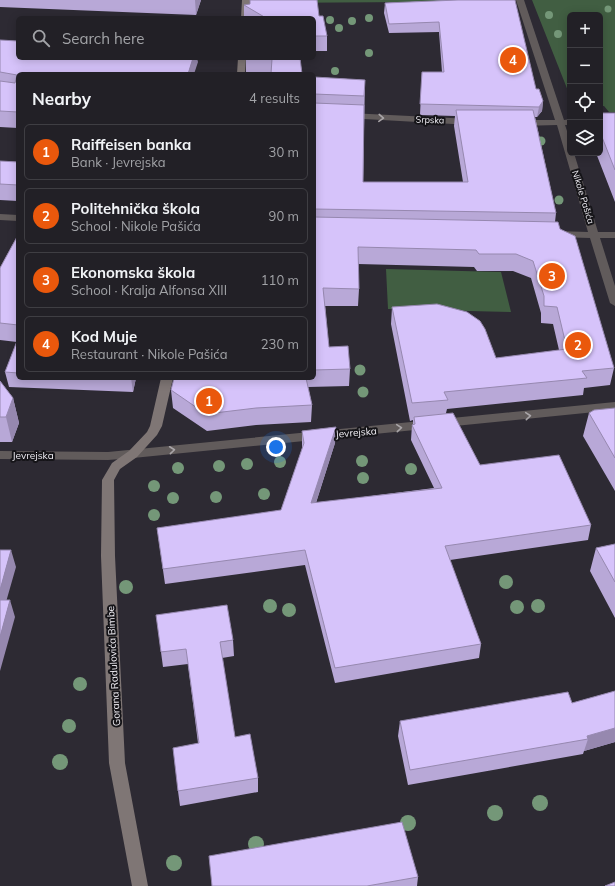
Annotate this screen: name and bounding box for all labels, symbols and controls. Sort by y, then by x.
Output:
map controls [567,12,603,156]
button: + [567,12,603,48]
search box [16,16,316,60]
icon: search [30,27,52,49]
text: Search here [62,29,144,48]
pin: 4 [500,45,526,75]
button: − [567,48,603,84]
button: locate [567,84,603,120]
text: Nearby [32,88,91,109]
text: 4 results [249,90,300,106]
one-way arrow [378,114,384,122]
street label: Srpska [415,114,445,125]
button: layers [567,120,603,156]
text: Raiffeisen banka [71,135,191,154]
text: 1 [42,144,50,160]
text: 30 m [269,144,299,160]
text: Bank · Jevrejska [71,154,166,170]
street label: Nikole Pašića [570,169,597,225]
text: Politehnička škola [71,199,200,218]
text: 2 [42,208,50,224]
text: 90 m [269,208,299,224]
text: School · Nikole Pašića [71,218,201,234]
pin: 3 [539,261,565,291]
text: Ekonomska škola [71,263,195,282]
text: 3 [42,272,50,288]
text: 110 m [261,272,299,288]
text: School · Kralja Alfonsa XIII [71,282,227,298]
text: Kod Muje [71,327,137,346]
pin: 2 [565,330,591,360]
text: 4 [42,336,50,352]
text: 230 m [261,336,299,352]
text: Restaurant · Nikole Pašića [71,346,228,362]
pin: 1 [196,386,222,416]
one-way arrow [525,411,531,420]
street label: Jevrejska [335,424,377,441]
one-way arrow [395,424,402,433]
your location [266,437,286,457]
one-way arrow [169,446,175,455]
street label: Jevrejska [12,449,54,462]
street label: Gorana Radulovića Bimbe [104,606,123,726]

